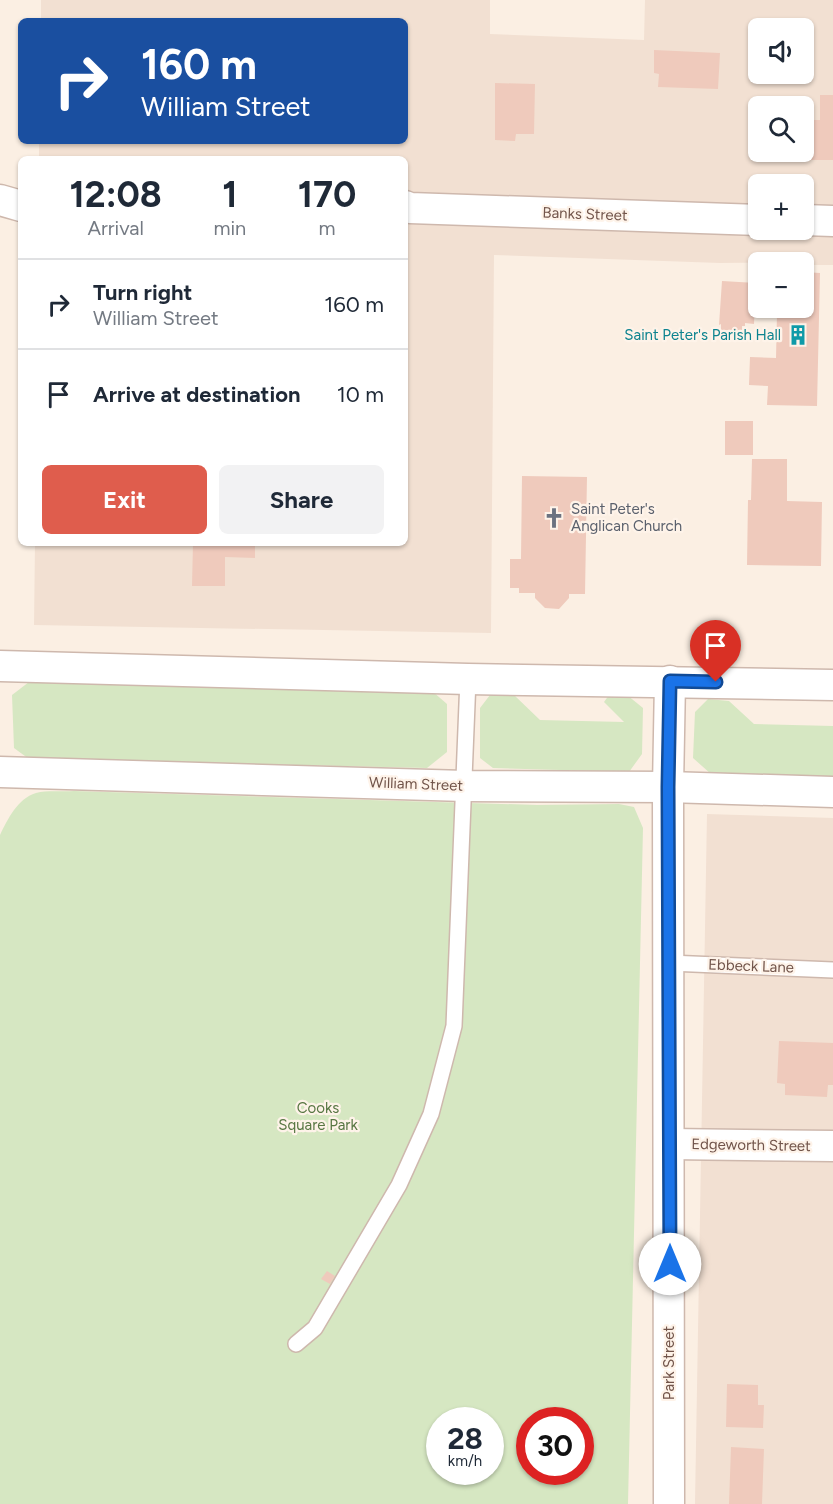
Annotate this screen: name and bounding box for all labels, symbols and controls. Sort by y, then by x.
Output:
map controls [748,18,814,318]
button: sound [748,18,814,84]
text: 160 m [141,39,257,90]
icon: right [42,42,120,120]
text: William Street [141,90,310,123]
button: search [748,96,814,162]
text: 12:08 [70,173,162,216]
text: 1 [222,173,237,216]
text: 170 [298,173,356,216]
button: + [748,174,814,240]
street label: Banks Street [542,204,628,224]
text: Arrival [87,216,144,240]
text: min [213,216,246,240]
text: m [319,216,336,240]
button: − [748,252,814,318]
text: Turn right [93,279,192,306]
icon: right [42,288,75,321]
text: 160 m [324,291,384,318]
text: William Street [93,306,218,330]
building icon: Saint Peter's Parish Hall [786,323,810,347]
place label: Saint Peter's Parish Hall [624,326,781,344]
icon: arrive [42,378,75,411]
text: Arrive at destination [93,381,301,408]
text: 10 m [337,381,384,408]
button: Exit [42,465,207,534]
button: Share [219,465,384,534]
place label: Saint Peter's Anglican Church [571,500,682,535]
church icon: Saint Peter's Anglican Church [542,506,566,530]
pin [690,620,741,682]
icon: arrive [699,629,732,662]
street label: William Street [369,773,464,795]
street label: Ebbeck Lane [708,956,794,976]
park label: Cooks Square Park [278,1099,358,1134]
street label: Edgeworth Street [691,1135,811,1155]
position arrow [638,1232,702,1296]
street label: Park Street [660,1326,678,1400]
speed limit sign: 30 [516,1407,594,1485]
text: 28 [447,1420,483,1457]
text: km/h [448,1452,482,1470]

